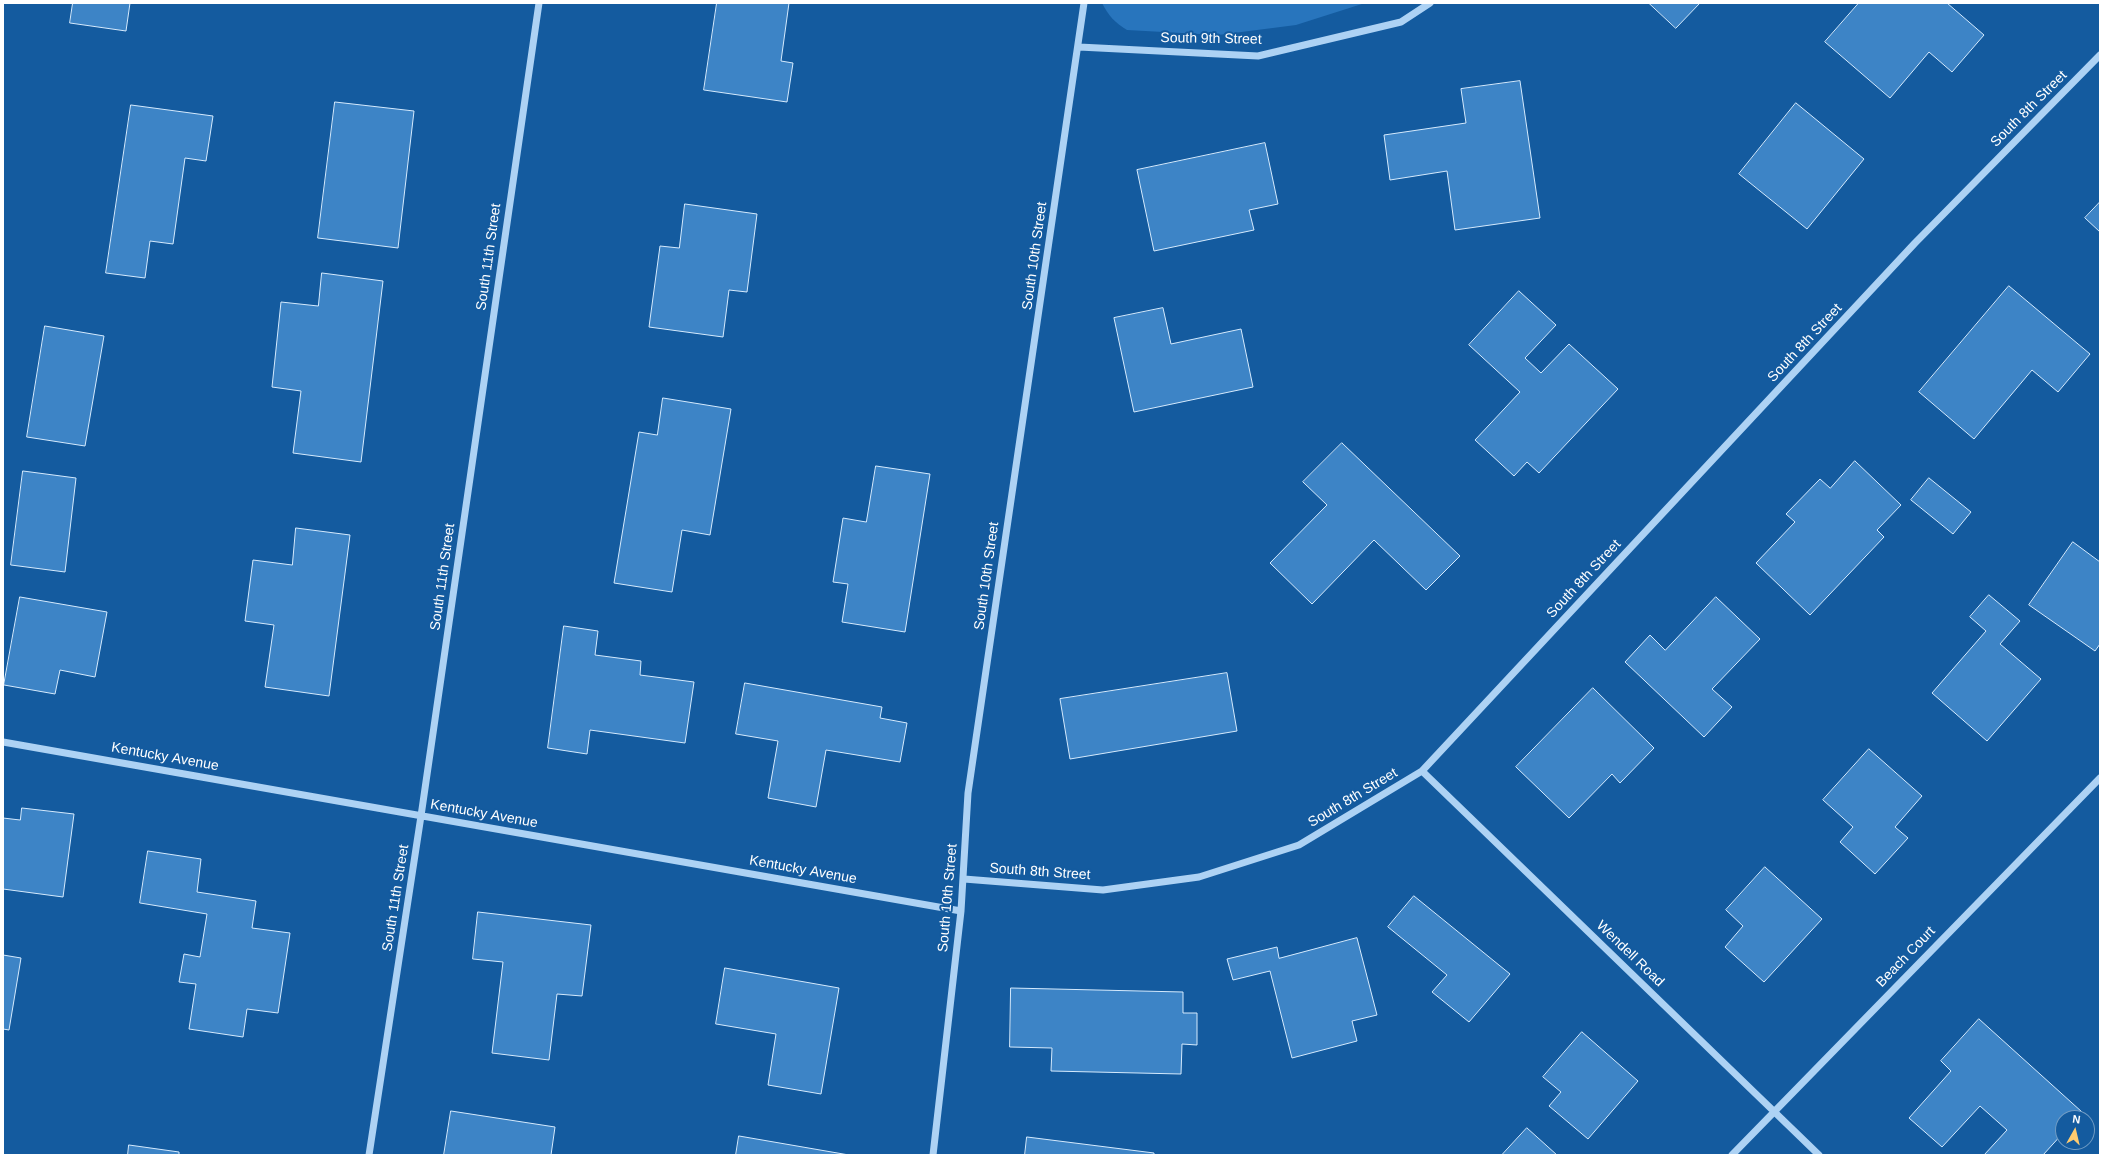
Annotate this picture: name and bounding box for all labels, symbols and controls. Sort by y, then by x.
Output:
street label: South 9th Street [1160,30,1262,48]
street label: South 8th Street [1987,67,2071,151]
street label: South 10th Street [1019,201,1051,311]
street label: South 11th Street [473,202,505,312]
street label: South 8th Street [1764,300,1846,386]
street label: South 10th Street [971,521,1003,631]
street label: South 11th Street [427,522,459,632]
street label: South 8th Street [1543,536,1625,622]
street label: Kentucky Avenue [110,739,220,775]
street label: South 8th Street [1305,765,1401,831]
street label: Kentucky Avenue [429,796,539,832]
street label: South 11th Street [379,843,413,953]
street label: South 10th Street [935,843,961,953]
street label: Kentucky Avenue [748,852,858,888]
street label: South 8th Street [989,860,1091,884]
street label: Wendell Road [1593,918,1667,990]
street label: Beach Court [1873,923,1939,991]
north arrow [2055,1110,2095,1150]
text: N [2072,1113,2081,1126]

